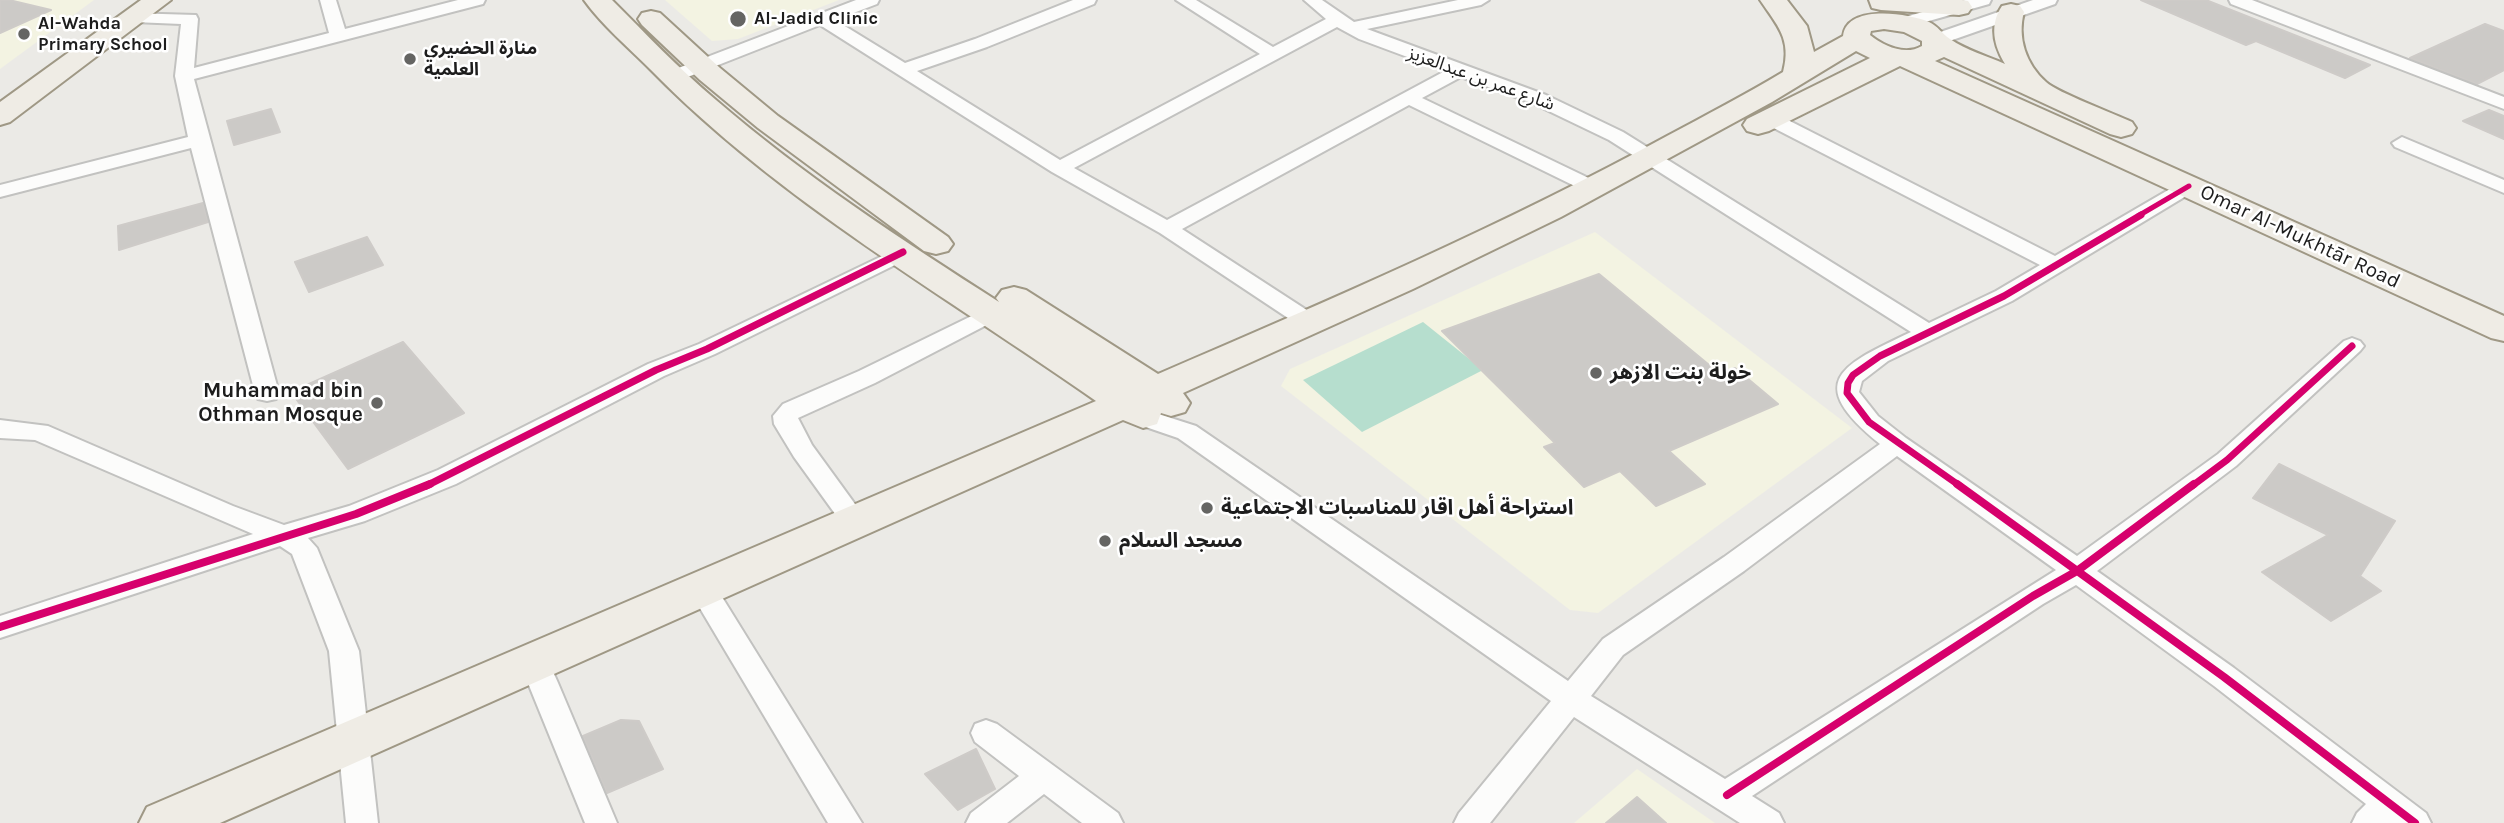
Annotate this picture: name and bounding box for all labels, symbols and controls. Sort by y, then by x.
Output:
place label: Al-Jadid Clinic [754,8,878,30]
marker: Al-Jadid Clinic [728,9,748,29]
place label: Al-Wahda Primary School [38,13,168,56]
marker: Al-Wahda Primary School [16,26,32,42]
place label: منارة الحضيري العلمية [424,38,537,80]
street label: شارع عمر بن عبدالعزيز [1405,42,1557,116]
marker: منارة الحضيري العلمية [402,51,418,67]
street label: Omar Al-Mukhtār Road [2196,180,2404,294]
place label: خولة بنت الازهر [1610,360,1751,386]
marker: خولة بنت الازهر [1588,365,1604,381]
place label: Muhammad bin Othman Mosque [198,378,363,428]
marker: Muhammad bin Othman Mosque [369,395,385,411]
place label: استراحة أهل اقار للمناسبات الاجتماعية [1221,495,1573,521]
marker: استراحة أهل اقار للمناسبات الاجتماعية [1199,500,1215,516]
place label: مسجد السلام [1119,528,1243,554]
marker: مسجد السلام [1097,533,1113,549]

